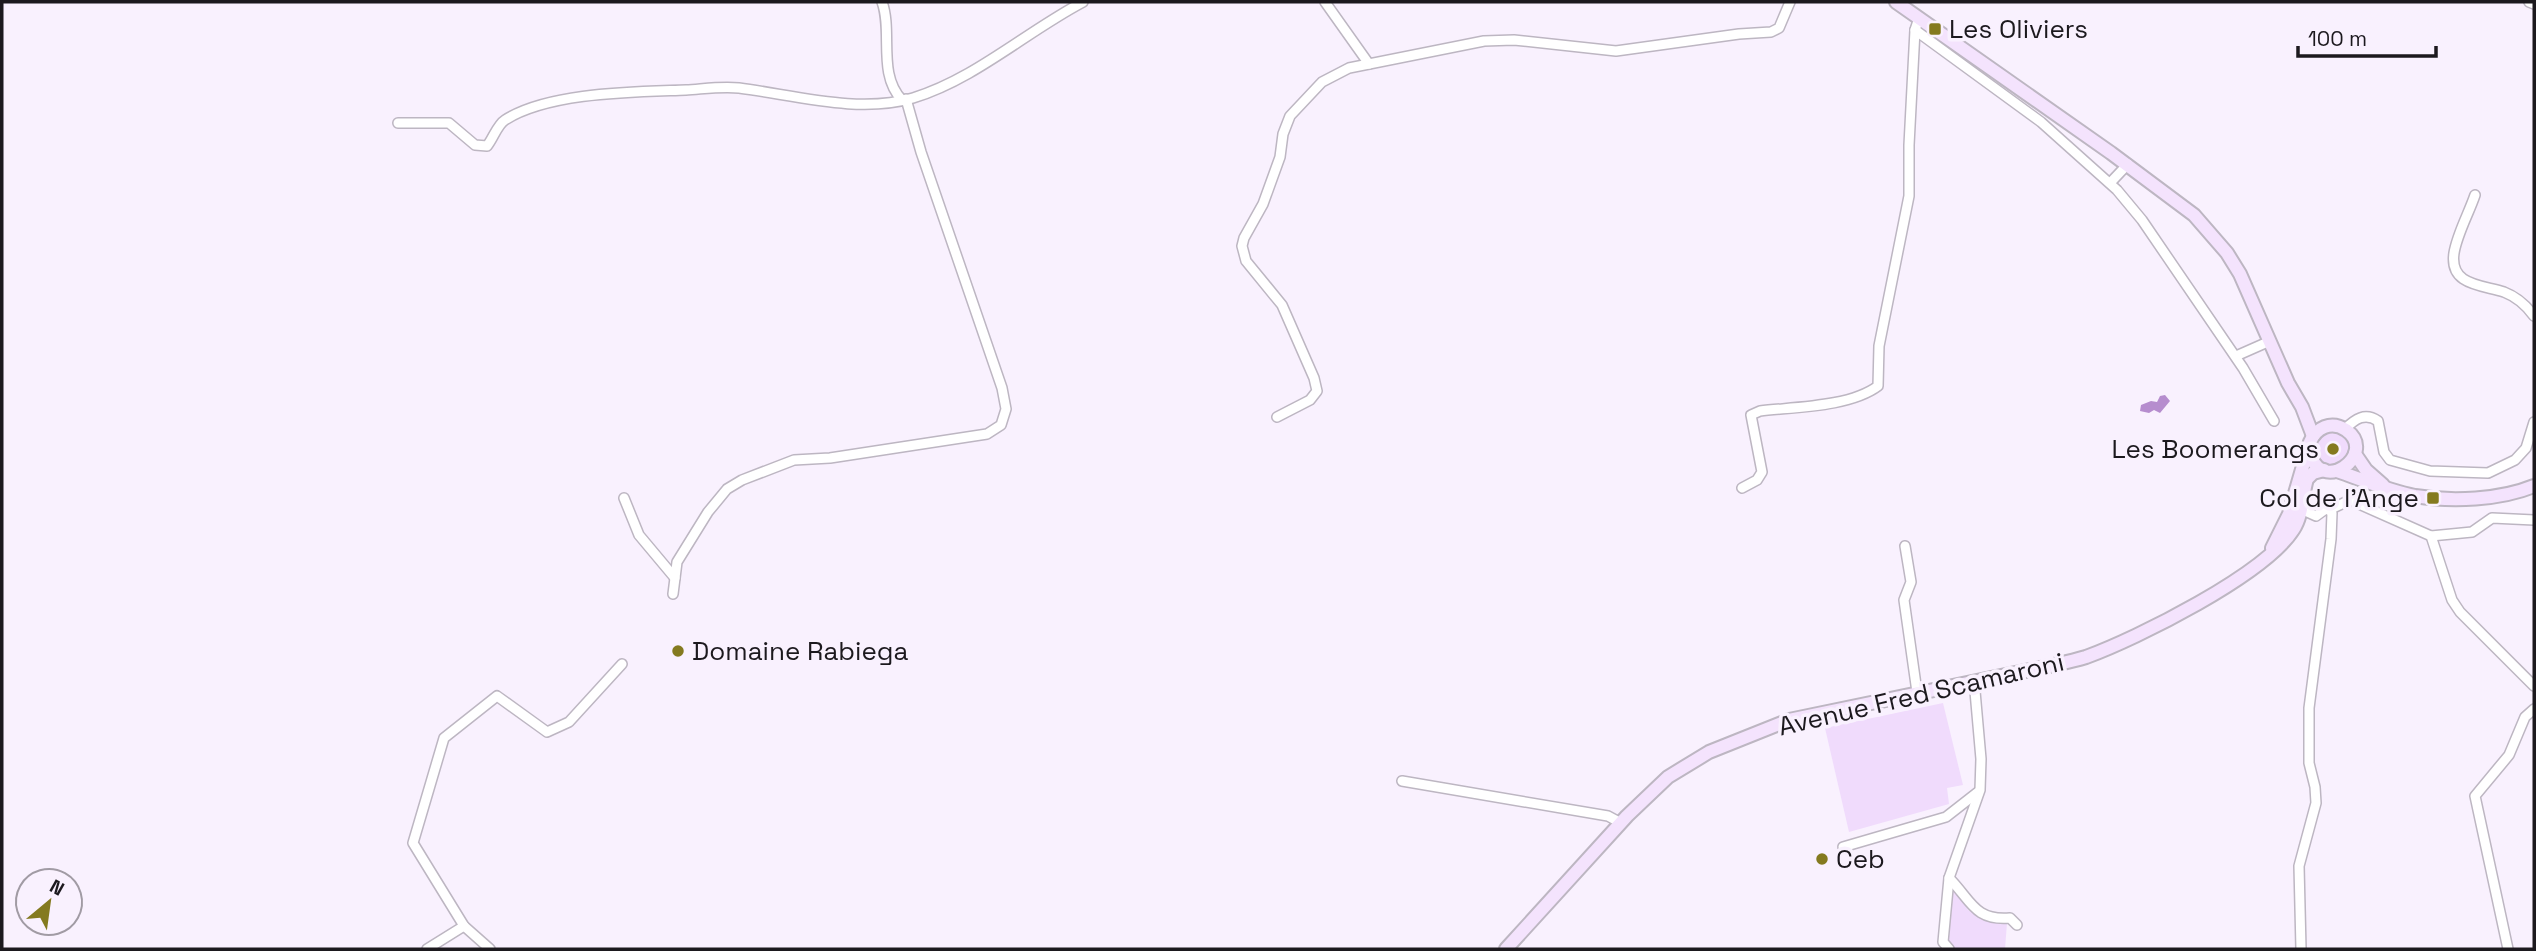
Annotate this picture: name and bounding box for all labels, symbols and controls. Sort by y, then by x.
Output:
place label: Les Oliviers [1949,12,2088,46]
scale bar [2298,14,2436,58]
marker: Les Oliviers [1927,21,1943,37]
text: 100 m [2308,25,2367,52]
place label: Les Boomerangs [2111,432,2319,466]
marker: Les Boomerangs [2325,441,2341,457]
place label: Col de l'Ange [2259,481,2419,515]
marker: Col de l'Ange [2425,490,2441,506]
place label: Domaine Rabiega [692,634,909,668]
marker: Domaine Rabiega [670,643,686,659]
street label: Avenue Fred Scamaroni [1775,645,2067,743]
place label: Ceb [1836,842,1885,876]
marker: Ceb [1814,851,1830,867]
north arrow [14,867,84,937]
text: N [45,874,69,902]

